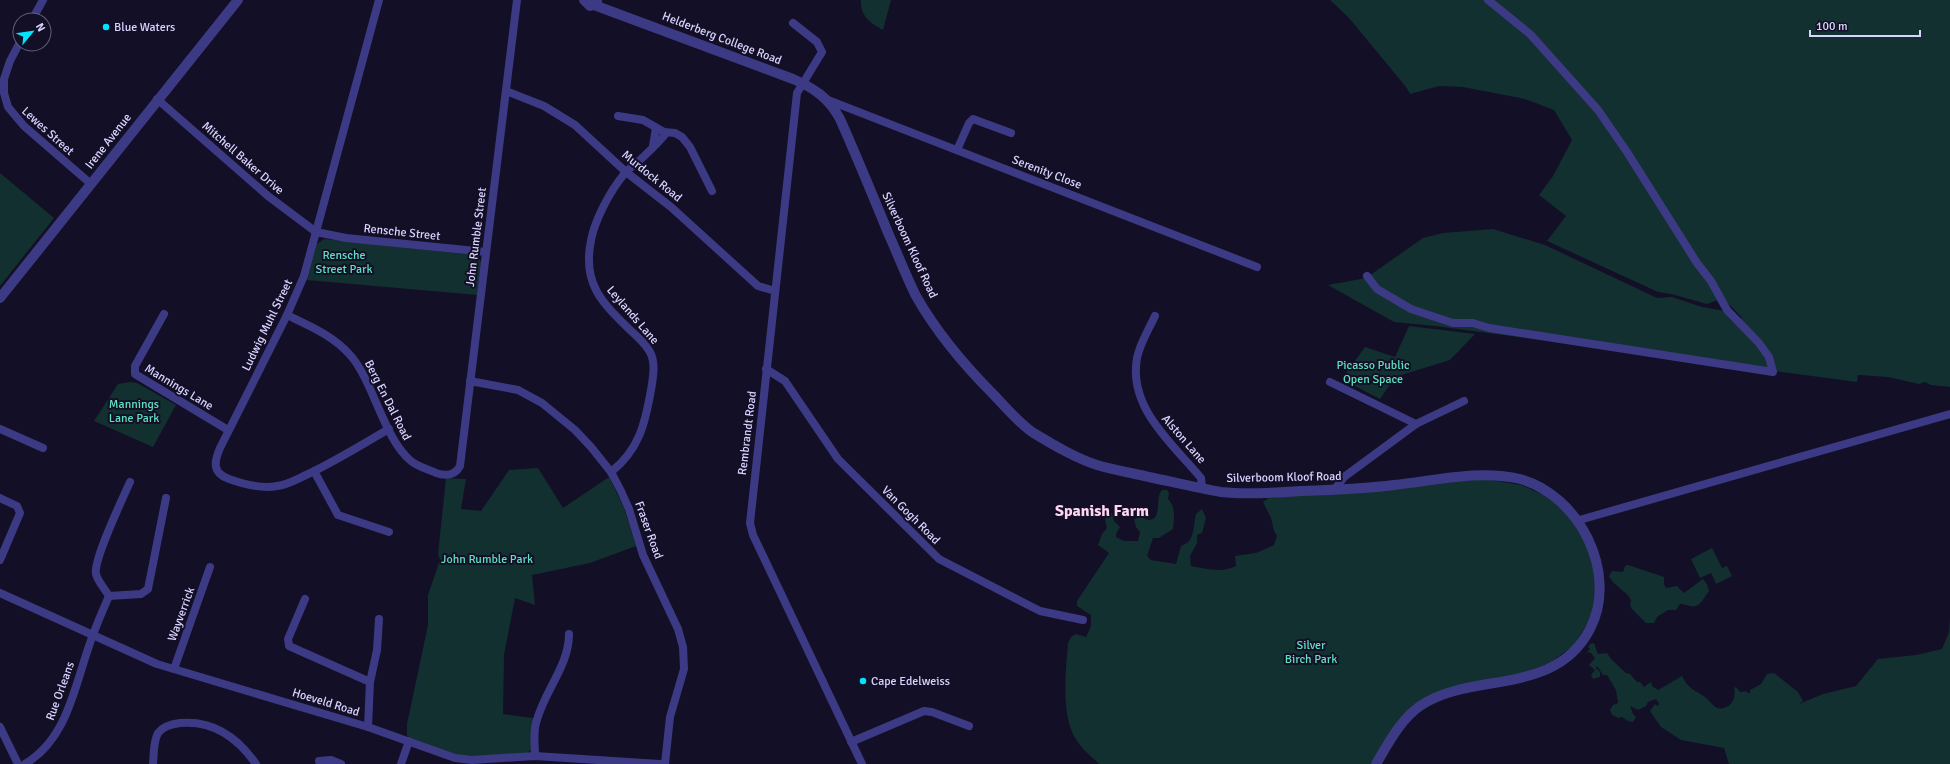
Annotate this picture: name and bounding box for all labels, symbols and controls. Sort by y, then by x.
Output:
street label: Helderberg College Road [660,9,784,68]
north arrow [12,12,52,52]
scale bar [1810,12,1920,38]
text: 100 m [1816,19,1848,34]
place label: Blue Waters [114,20,175,35]
text: N [33,21,48,34]
marker: Blue Waters [101,22,111,32]
street label: Lewes Street [18,104,77,159]
street label: Irene Avenue [82,111,135,172]
street label: Mitchell Baker Drive [199,119,287,198]
street label: Murdock Road [619,148,685,205]
street label: Serenity Close [1010,152,1084,193]
street label: John Rumble Street [463,186,490,288]
street label: Silverboom Kloof Road [878,190,941,301]
street label: Rensche Street [363,221,441,244]
park label: Rensche Street Park [316,248,372,277]
street label: Ludwig Muhl Street [239,277,296,374]
street label: Leylands Lane [603,283,662,348]
street label: Berg En Dal Road [361,358,414,443]
park label: Picasso Public Open Space [1336,358,1410,387]
street label: Mannings Lane [142,361,216,414]
street label: Rembrandt Road [735,390,760,476]
park label: Mannings Lane Park [109,397,159,426]
street label: Alston Lane [1158,412,1209,467]
street label: Silverboom Kloof Road [1226,469,1342,486]
street label: Van Gogh Road [878,483,943,548]
street label: Fraser Road [631,499,666,561]
district label: Spanish Farm [1055,501,1149,521]
park label: John Rumble Park [441,552,533,567]
street label: Wayverrick [165,585,198,643]
park label: Silver Birch Park [1285,638,1337,667]
street label: Rue Orleans [43,660,78,723]
place label: Cape Edelweiss [871,674,950,689]
marker: Cape Edelweiss [858,676,868,686]
street label: Hoeveld Road [290,685,361,720]

